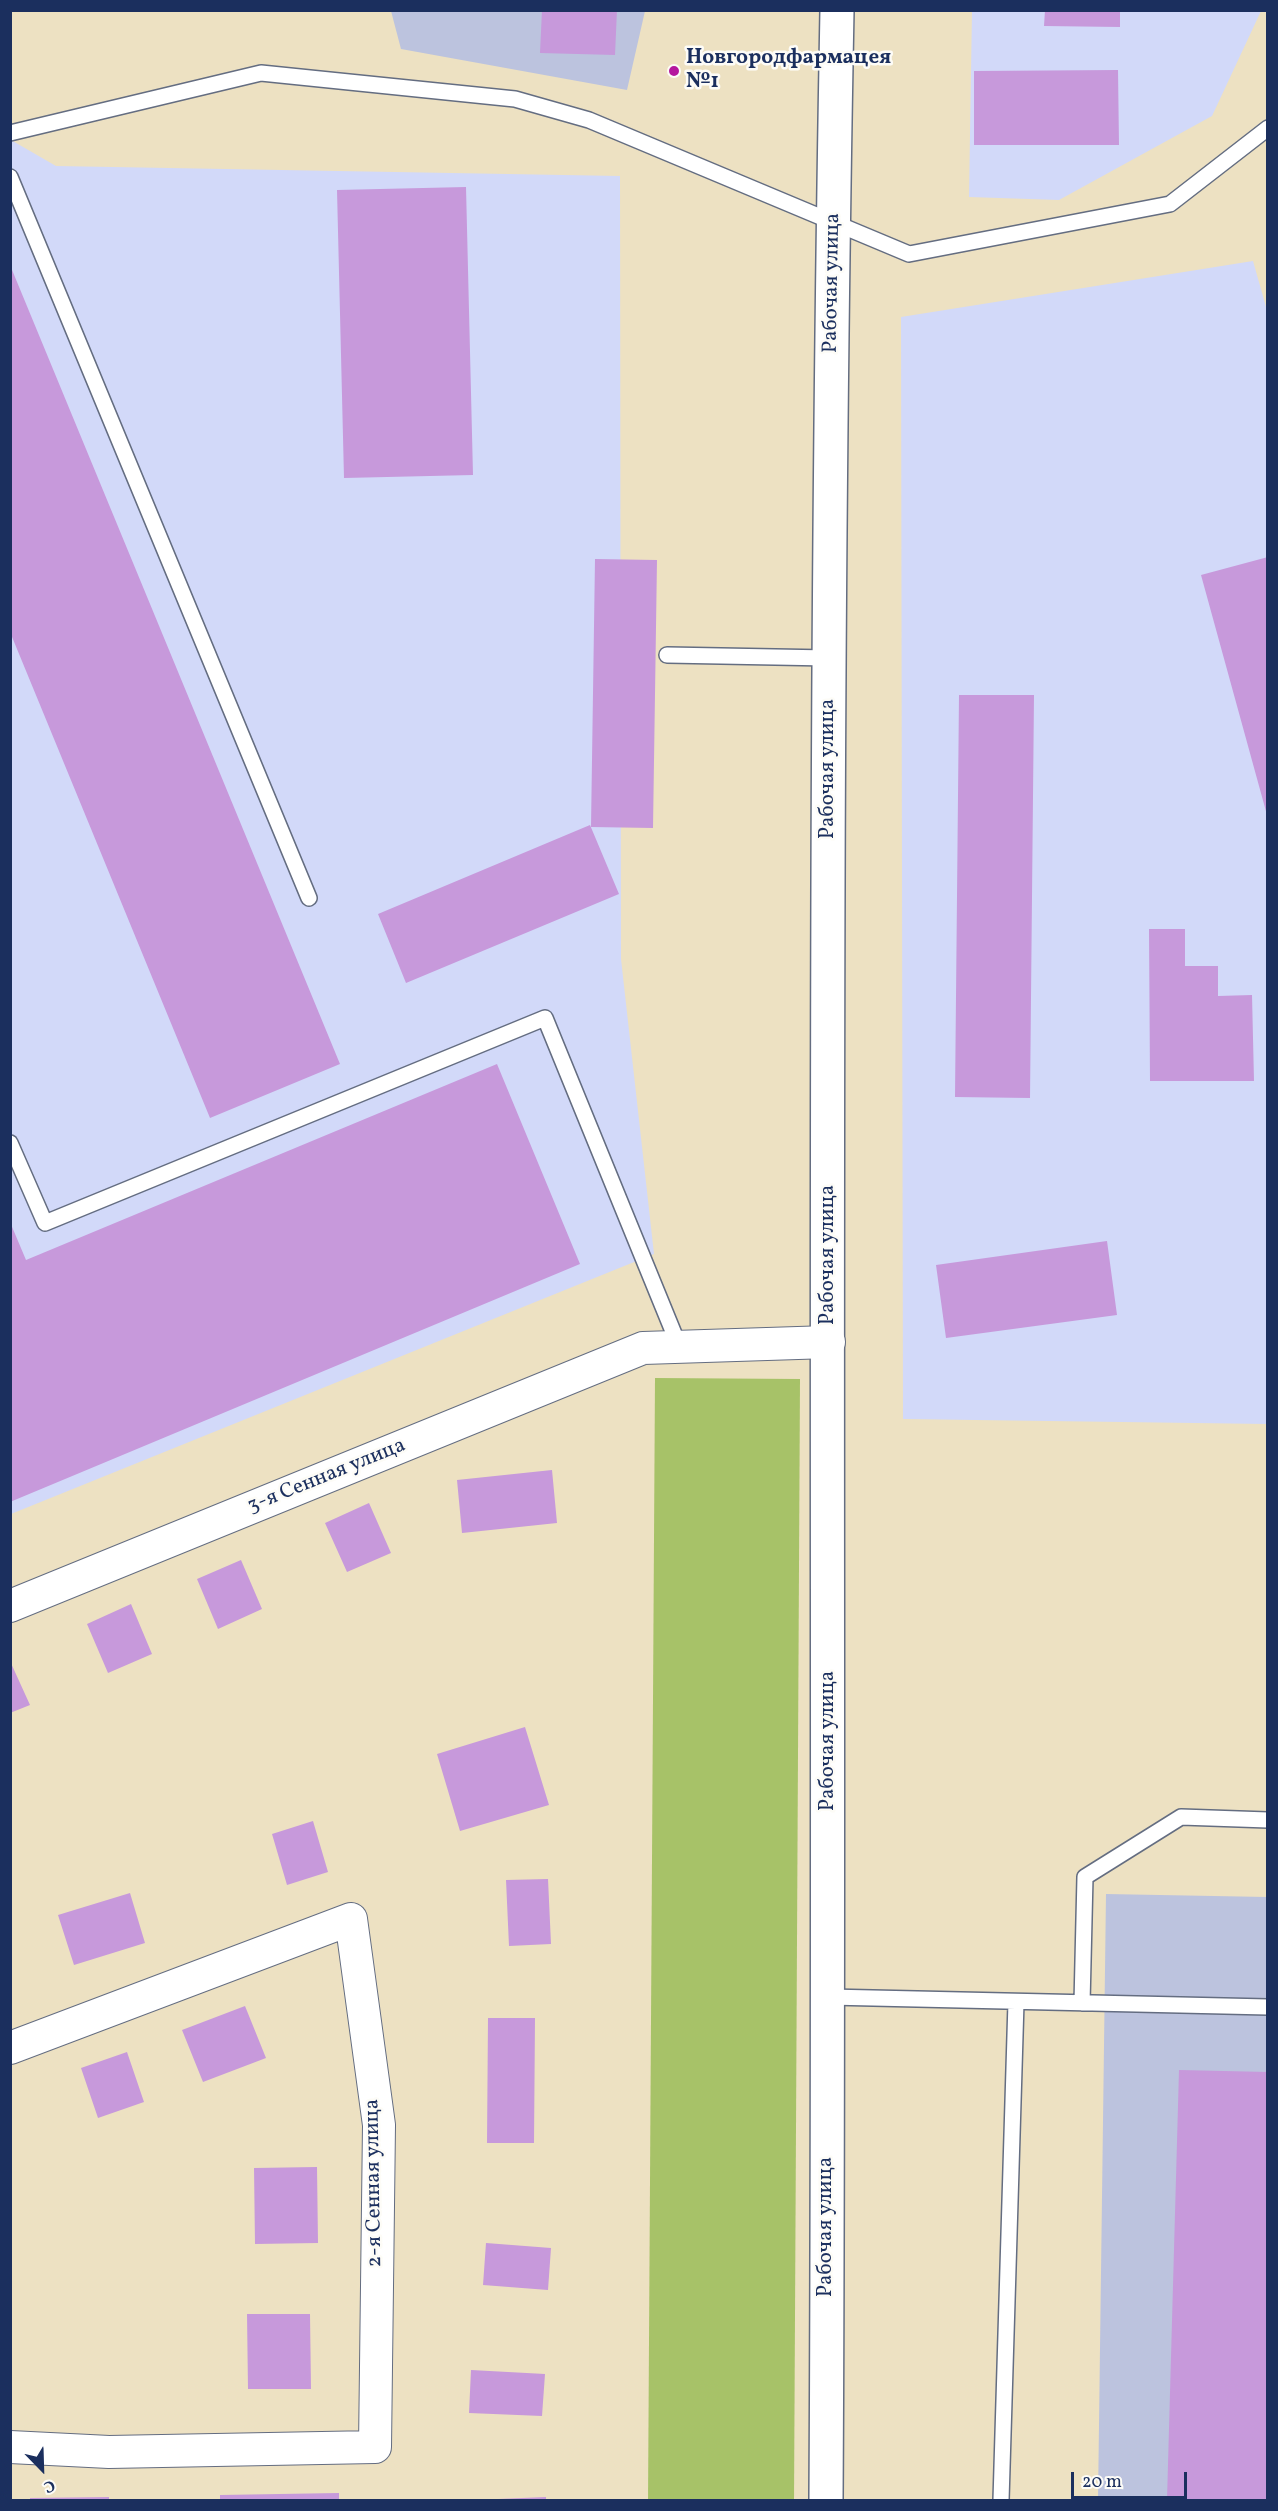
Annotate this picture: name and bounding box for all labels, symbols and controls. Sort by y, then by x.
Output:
place label: Новгородфармацея №1 [686,46,891,96]
marker: Новгородфармацея №1 [667,64,681,78]
street label: Рабочая улица [819,213,847,353]
street label: Рабочая улица [816,699,842,839]
street label: Рабочая улица [816,1185,842,1325]
street label: 3-я Сенная улица [244,1434,410,1520]
street label: Рабочая улица [816,1671,842,1811]
street label: 2-я Сенная улица [361,2099,389,2267]
street label: Рабочая улица [814,2157,840,2297]
north arrow [12,2439,72,2499]
scale bar [1074,2460,1190,2498]
text: 20 m [1082,2470,1122,2495]
text: С [40,2473,58,2498]

